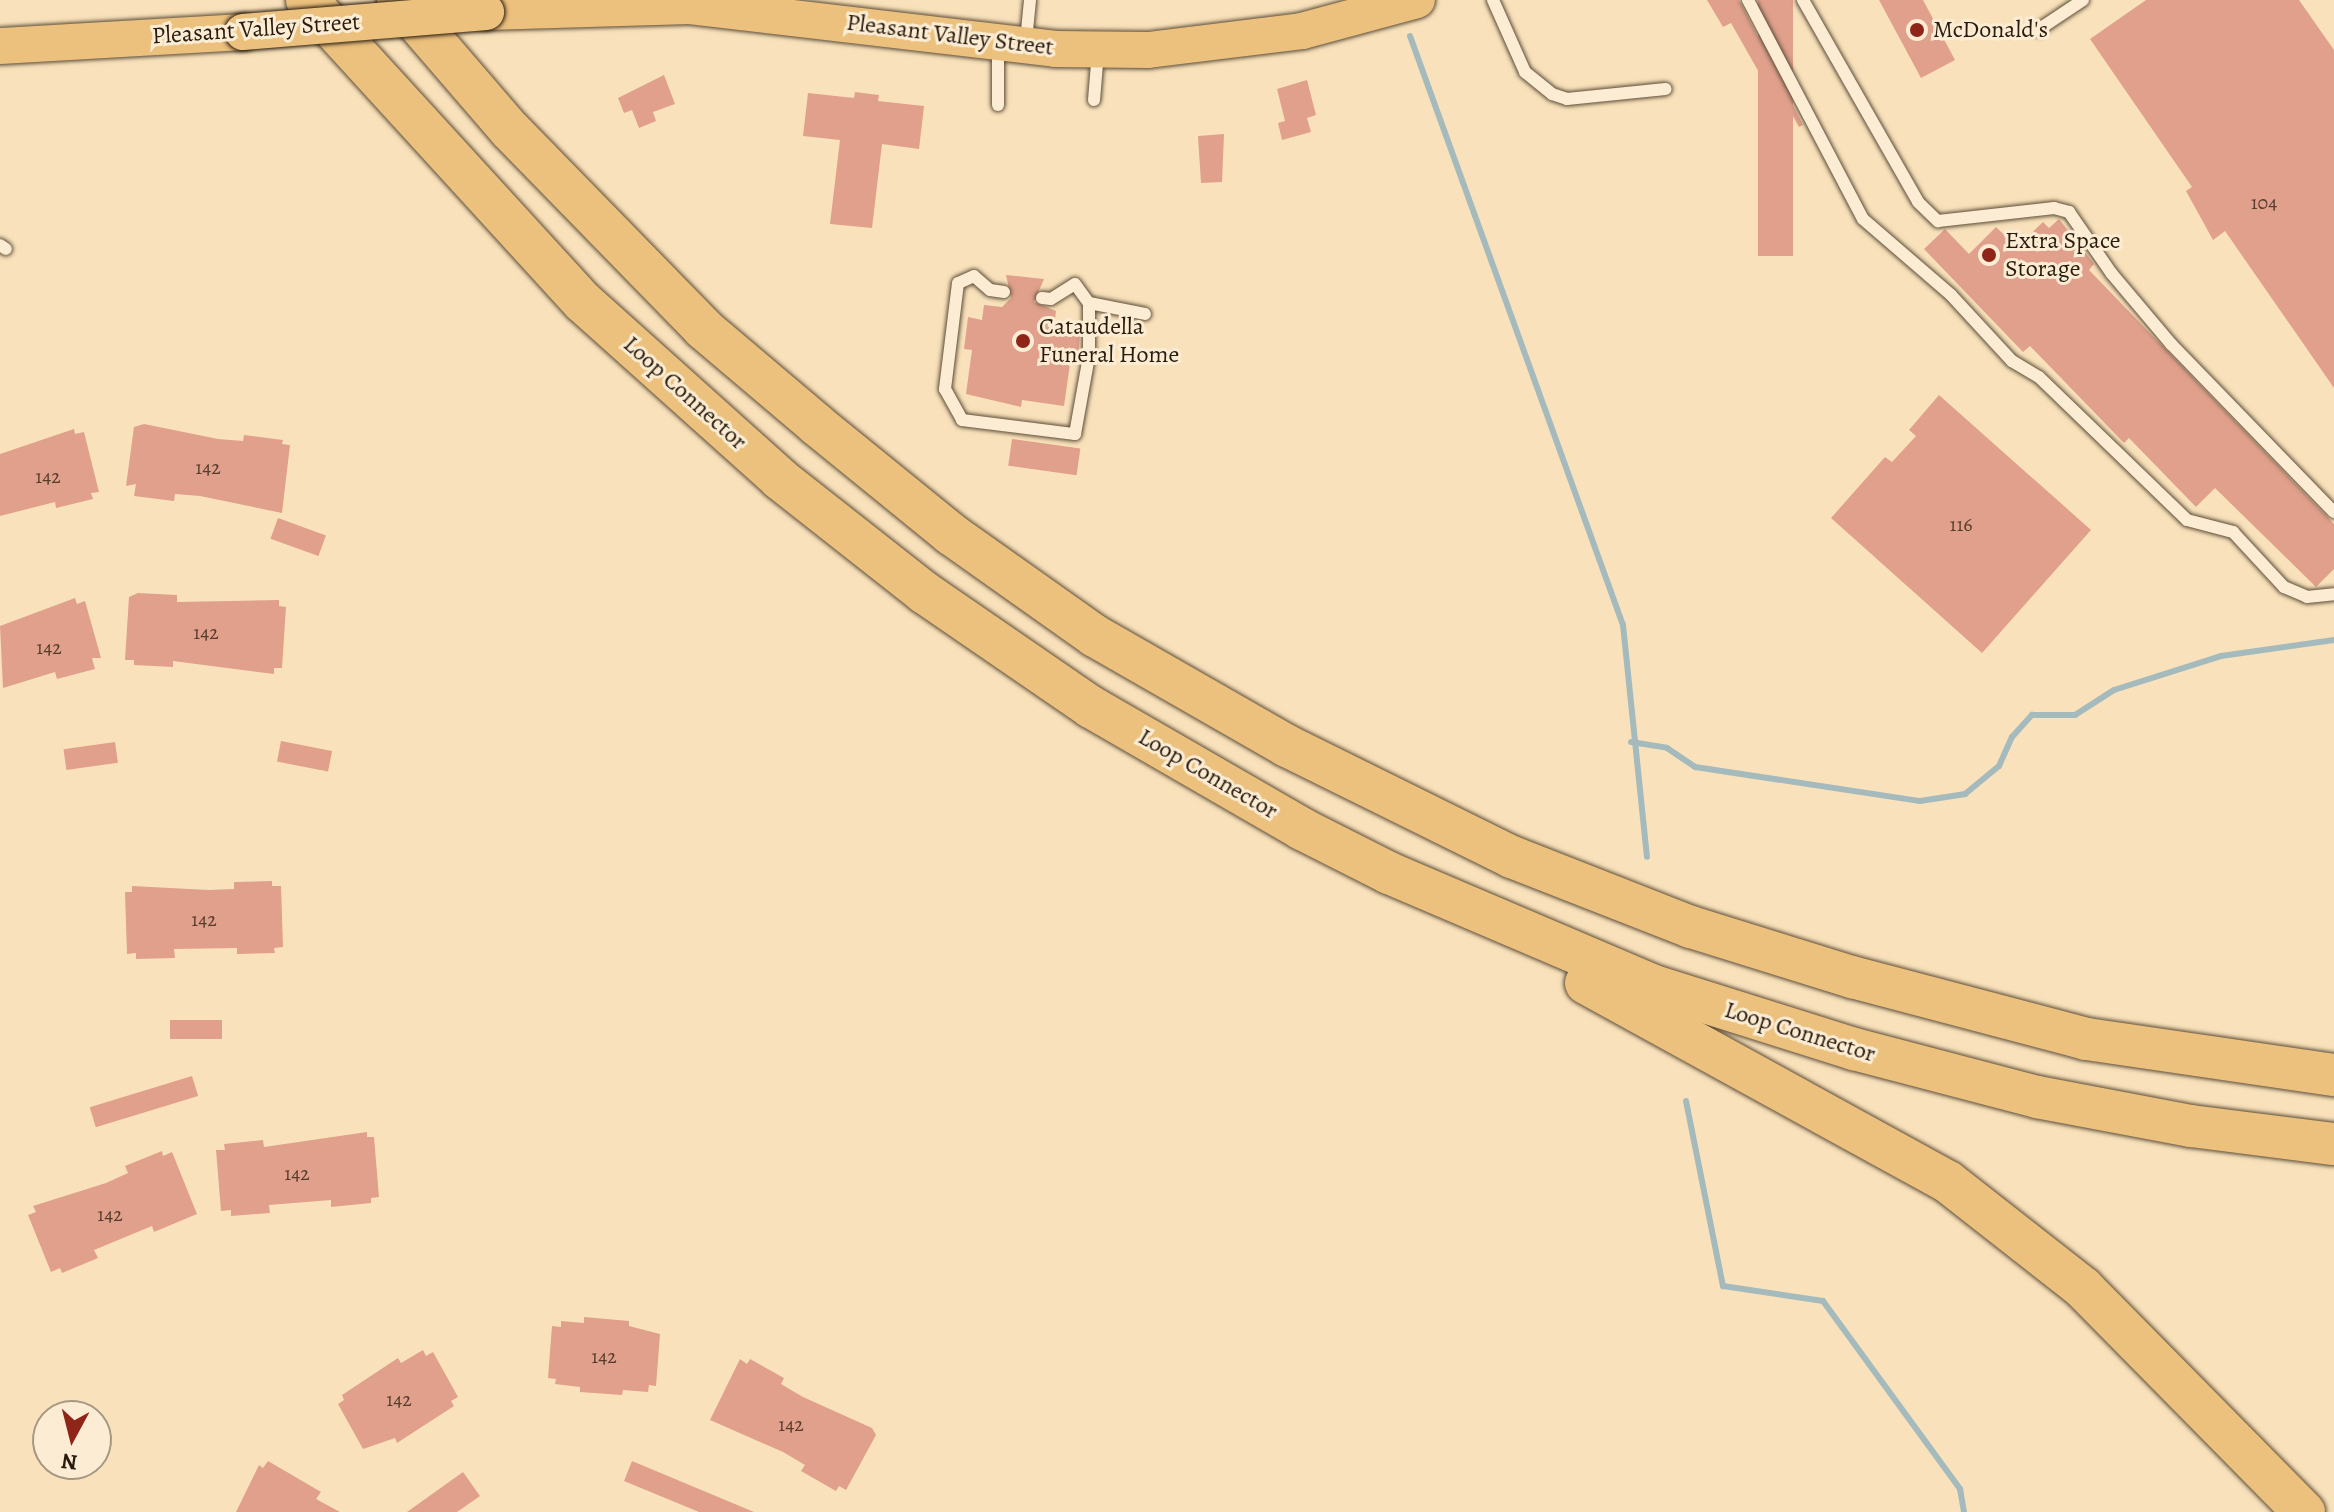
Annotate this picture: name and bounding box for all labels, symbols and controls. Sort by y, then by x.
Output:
street label: Pleasant Valley Street [151,7,361,51]
street label: Pleasant Valley Street [845,8,1055,62]
place label: McDonald's [1933,16,2048,44]
marker: McDonald's [1908,21,1926,39]
house number: 104 [2251,190,2277,214]
place label: Extra Space Storage [2005,227,2121,283]
marker: Extra Space Storage [1980,246,1998,264]
place label: Cataudella Funeral Home [1039,313,1179,369]
street label: Loop Connector [617,330,753,456]
marker: Cataudella Funeral Home [1014,332,1032,350]
house number: 142 [195,455,221,479]
house number: 142 [35,464,61,488]
house number: 116 [1950,512,1972,536]
house number: 142 [193,620,219,644]
house number: 142 [36,635,62,659]
street label: Loop Connector [1133,722,1283,826]
house number: 142 [191,907,217,931]
street label: Loop Connector [1721,995,1879,1069]
house number: 142 [284,1161,310,1185]
house number: 142 [97,1202,123,1226]
house number: 142 [591,1344,617,1368]
house number: 142 [386,1387,412,1411]
north arrow [32,1400,112,1480]
house number: 142 [778,1412,804,1436]
text: N [60,1446,79,1478]

